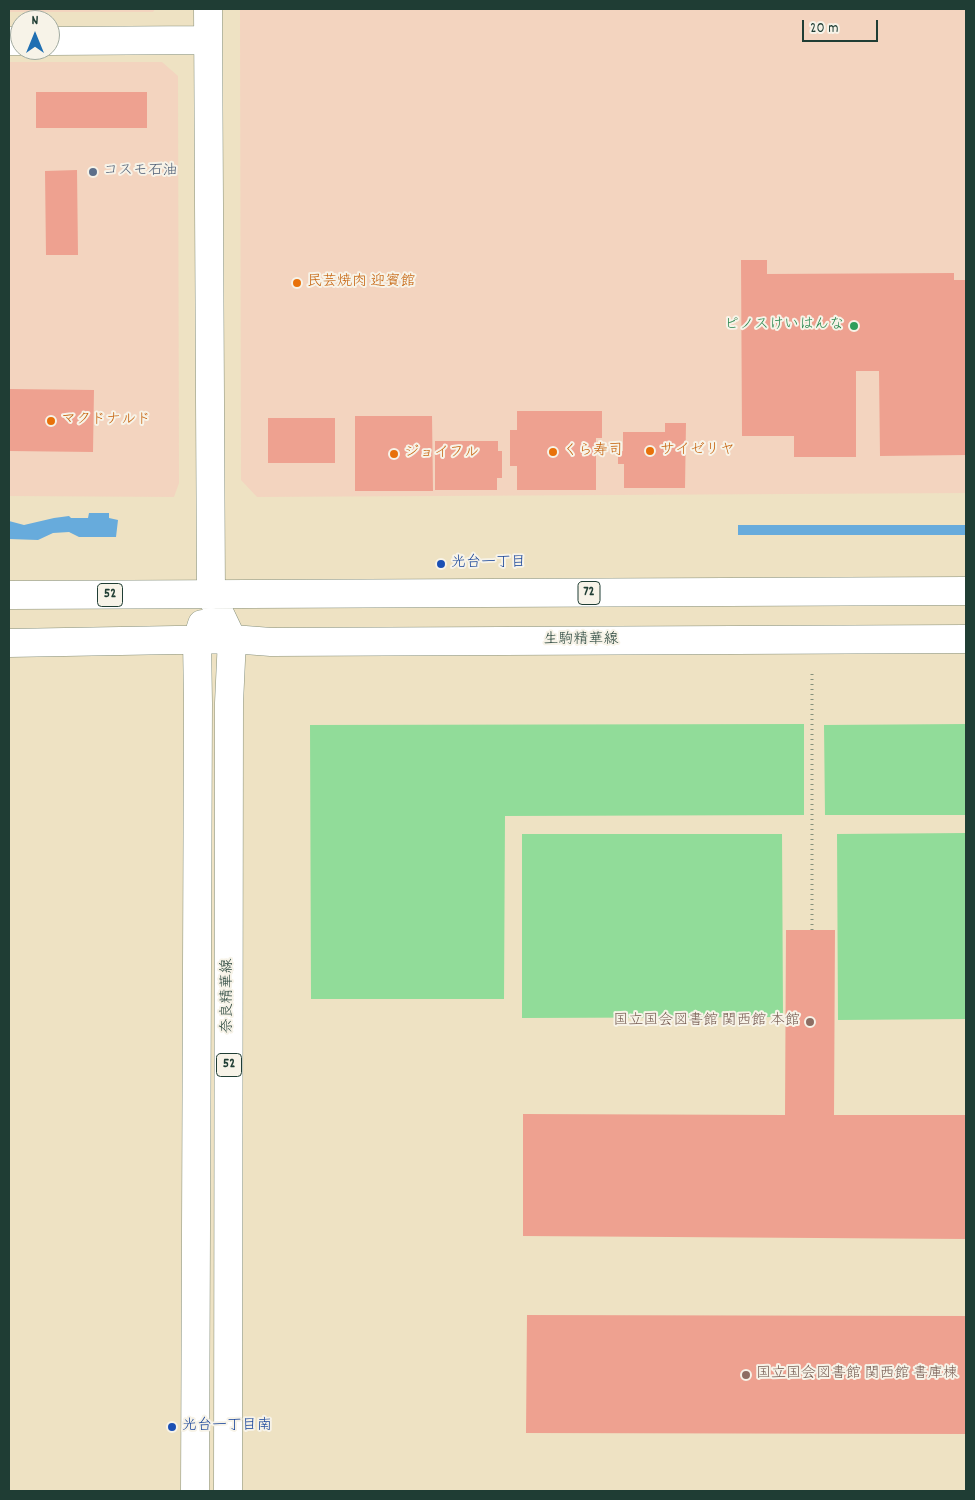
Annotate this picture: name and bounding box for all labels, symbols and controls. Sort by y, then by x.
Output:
north arrow [10,10,60,60]
scale bar [805,10,881,42]
text: N [32,11,38,31]
text: 20 m [810,18,838,40]
place label: コスモ石油 [103,163,178,181]
marker: コスモ石油 [87,166,99,178]
place label: 民芸焼肉 迎賓館 [307,274,415,292]
marker: 民芸焼肉 迎賓館 [291,277,303,289]
place label: ピノスけいはんな [724,317,844,335]
marker: ピノスけいはんな [848,320,860,332]
place label: マクドナルド [61,412,151,430]
marker: マクドナルド [45,415,57,427]
place label: サイゼリヤ [660,442,735,460]
place label: くら寿司 [563,443,623,461]
place label: ジョイフル [404,445,479,463]
marker: サイゼリヤ [644,445,656,457]
marker: くら寿司 [547,446,559,458]
marker: ジョイフル [388,448,400,460]
place label: 光台一丁目 [451,555,526,573]
marker: 光台一丁目 [435,558,447,570]
road number: 72 [578,582,600,604]
road number: 52 [98,584,122,606]
street label: 生駒精華線 [544,632,618,650]
street label: 奈良精華線 [220,959,238,1033]
place label: 国立国会図書館 関西館 本館 [613,1013,800,1031]
marker: 国立国会図書館 関西館 本館 [804,1016,816,1028]
road number: 52 [216,1054,242,1076]
place label: 国立国会図書館 関西館 書庫棟 [756,1366,958,1384]
marker: 国立国会図書館 関西館 書庫棟 [740,1369,752,1381]
place label: 光台一丁目南 [182,1418,272,1436]
marker: 光台一丁目南 [166,1421,178,1433]

